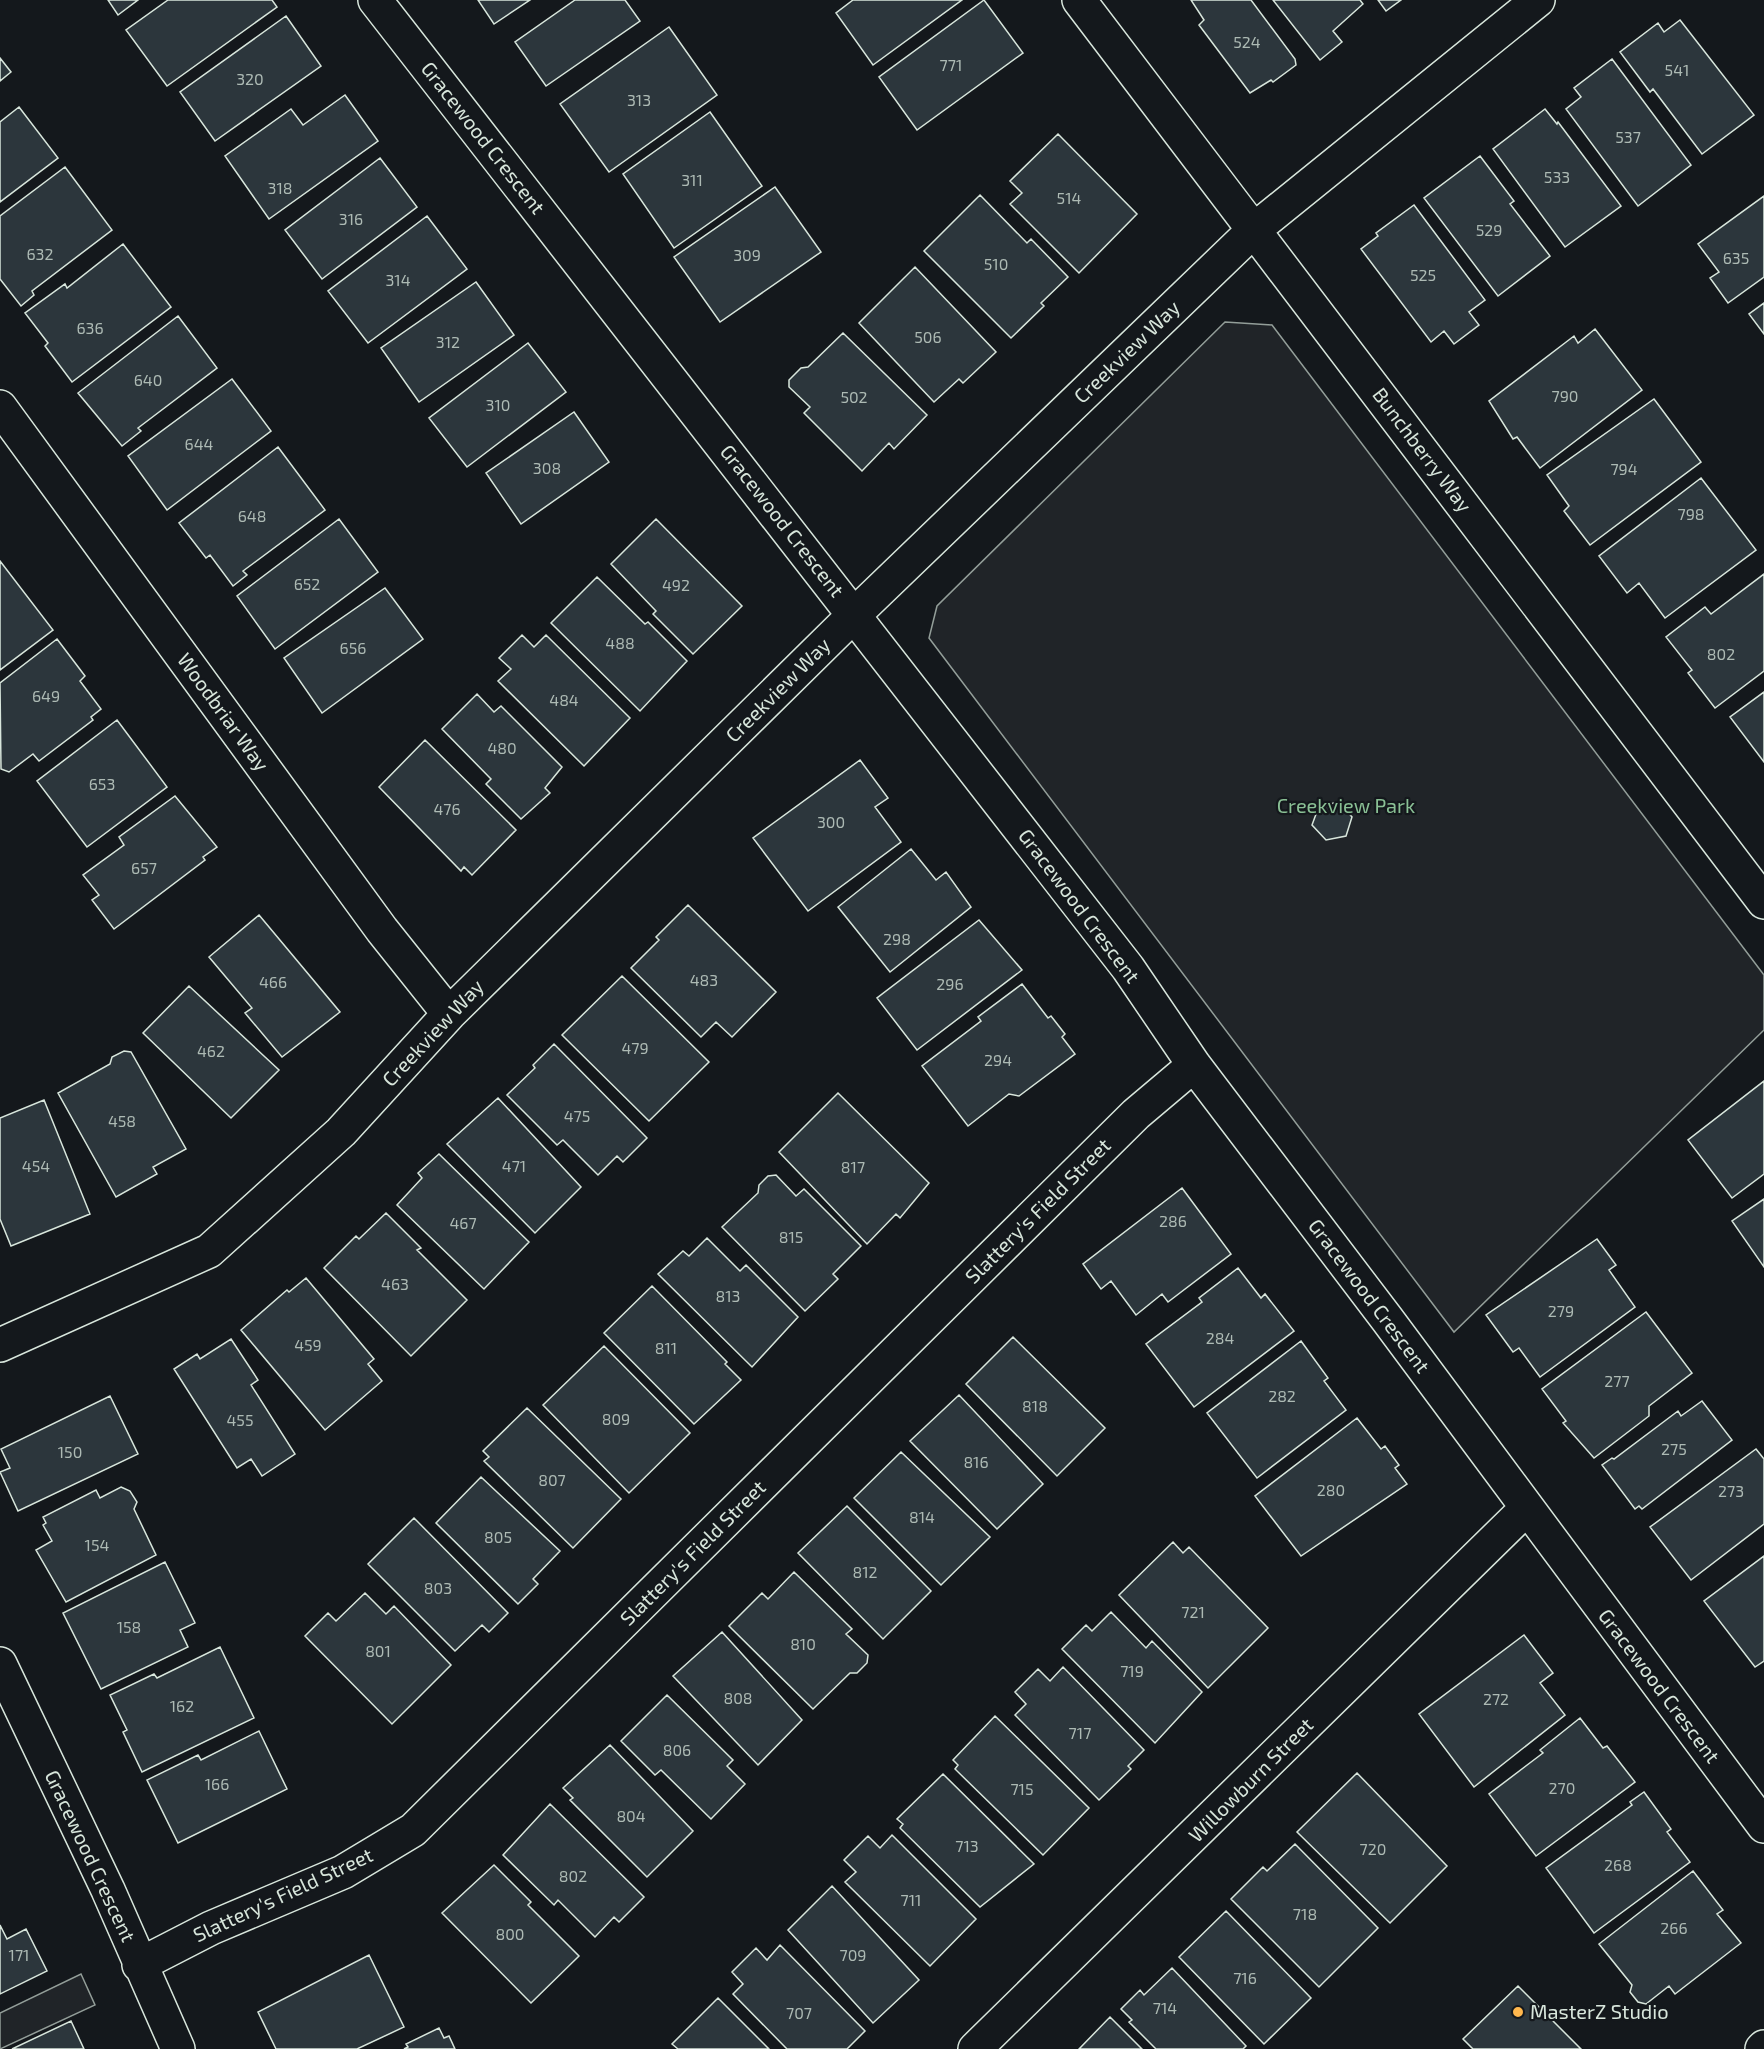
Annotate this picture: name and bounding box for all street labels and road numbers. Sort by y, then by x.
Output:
street label: Gracewood Crescent [417,56,551,219]
street label: Creekview Way [1068,295,1184,408]
street label: Bunchberry Way [1368,382,1478,517]
street label: Gracewood Crescent [716,439,850,602]
street label: Creekview Way [720,632,835,746]
street label: Woodbriar Way [173,648,275,776]
street label: Gracewood Crescent [1014,824,1146,987]
street label: Creekview Way [377,973,488,1091]
street label: Slattery's Field Street [960,1132,1115,1288]
street label: Gracewood Crescent [1304,1214,1436,1377]
street label: Slattery's Field Street [615,1474,770,1630]
street label: Gracewood Crescent [1594,1604,1726,1767]
street label: Willowburn Street [1183,1712,1318,1846]
street label: Gracewood Crescent [41,1766,141,1946]
street label: Slattery's Field Street [189,1842,377,1946]

